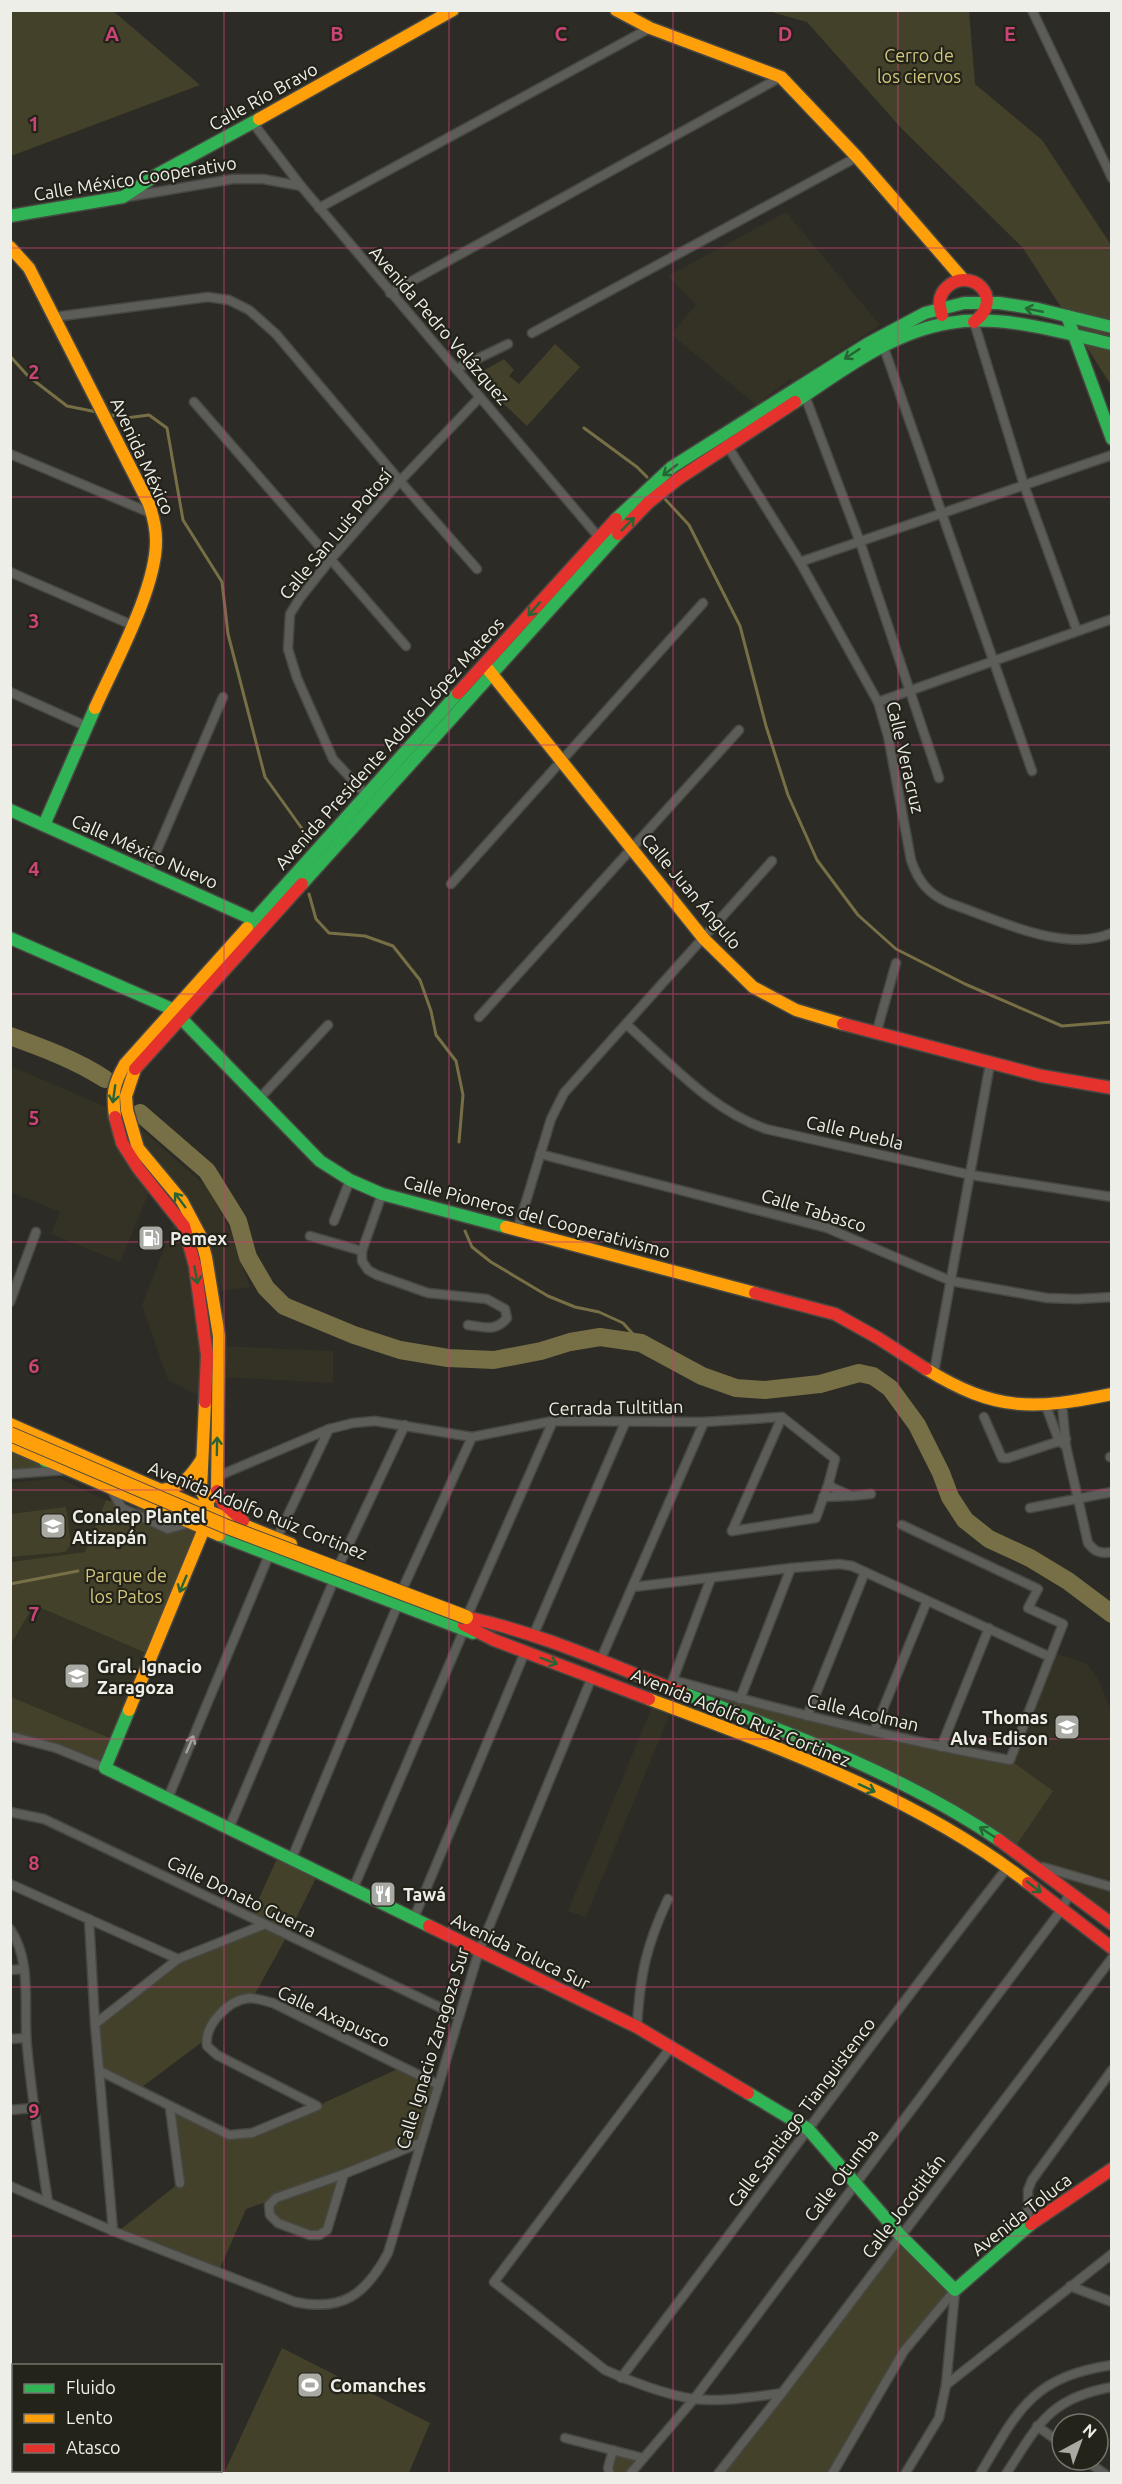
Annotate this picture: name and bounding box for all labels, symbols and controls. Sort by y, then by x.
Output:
text: A [105,22,119,45]
text: B [330,22,344,45]
text: C [555,22,568,45]
text: D [778,22,792,45]
text: E [1004,22,1016,45]
park label: Cerro de los ciervos [877,45,961,86]
street label: Calle Río Bravo [205,58,321,134]
text: 1 [28,112,40,135]
street label: Calle México Cooperativo [32,152,238,204]
street label: Avenida Pedro Velázquez [366,242,514,408]
one-way arrow [1025,304,1044,315]
one-way arrow [844,348,861,360]
text: 2 [28,360,40,383]
street label: Avenida México [107,394,179,518]
street label: Calle San Luis Potosí [275,464,396,603]
one-way arrow [662,464,678,476]
one-way arrow [621,516,636,531]
one-way arrow [527,601,541,616]
text: 3 [28,609,40,632]
street label: Avenida Presidente Adolfo López Mateos [271,613,508,873]
street label: Calle Veracruz [883,699,929,815]
street label: Calle México Nuevo [69,810,221,892]
street label: Calle Juan Ángulo [638,829,747,953]
text: 4 [28,857,40,880]
one-way arrow [108,1084,119,1103]
text: 5 [28,1106,40,1129]
street label: Calle Puebla [804,1111,906,1153]
street label: Calle Pioneros del Cooperativismo [401,1171,673,1261]
street label: Calle Tabasco [759,1185,869,1235]
one-way arrow [173,1192,186,1208]
fuel station icon: Pemex [136,1223,166,1253]
place label: Pemex [170,1228,227,1248]
one-way arrow [191,1264,202,1284]
text: 6 [28,1354,40,1377]
street label: Cerrada Tultitlan [548,1396,684,1418]
one-way arrow [211,1436,223,1456]
street label: Avenida Adolfo Ruiz Cortinez [146,1457,370,1563]
place label: Conalep Plantel Atizapán [72,1506,207,1547]
school or university icon: Conalep Plantel Atizapán [38,1511,68,1541]
park label: Parque de los Patos [85,1565,167,1606]
one-way arrow [177,1574,188,1592]
text: 7 [28,1602,40,1625]
place label: Gral. Ignacio Zaragoza [97,1656,202,1697]
one-way arrow [539,1656,558,1667]
school or university icon: Gral. Ignacio Zaragoza [62,1661,92,1691]
street label: Avenida Adolfo Ruiz Cortinez [629,1664,853,1770]
street label: Calle Acolman [805,1689,921,1735]
place label: Thomas Alva Edison [950,1707,1048,1748]
school or university icon: Thomas Alva Edison [1052,1712,1082,1742]
one-way arrow [185,1735,196,1753]
one-way arrow [857,1782,875,1794]
one-way arrow [979,1826,996,1838]
text: 8 [28,1851,40,1874]
street label: Calle Donato Guerra [164,1851,320,1941]
restaurant icon: Tawá [368,1879,398,1909]
one-way arrow [1026,1880,1042,1893]
place label: Tawá [403,1884,446,1904]
street label: Avenida Toluca Sur [448,1909,594,1993]
street label: Calle Ignacio Zaragoza Sur [392,1944,472,2151]
street label: Calle Axapusco [275,1981,393,2051]
street label: Calle Santiago Tianguistenco [723,2013,879,2211]
text: 9 [28,2099,40,2122]
street label: Calle Otumba [800,2125,882,2225]
street label: Calle Jocotitlán [857,2150,949,2262]
street label: Avenida Toluca [967,2169,1075,2259]
legend [12,2364,222,2472]
sports icon: Comanches [295,2370,325,2400]
place label: Comanches [330,2375,426,2395]
text: Fluido [66,2377,116,2397]
text: Lento [66,2407,113,2427]
north arrow [1050,2412,1110,2472]
text: N [1079,2420,1100,2441]
text: Atasco [66,2437,121,2457]

